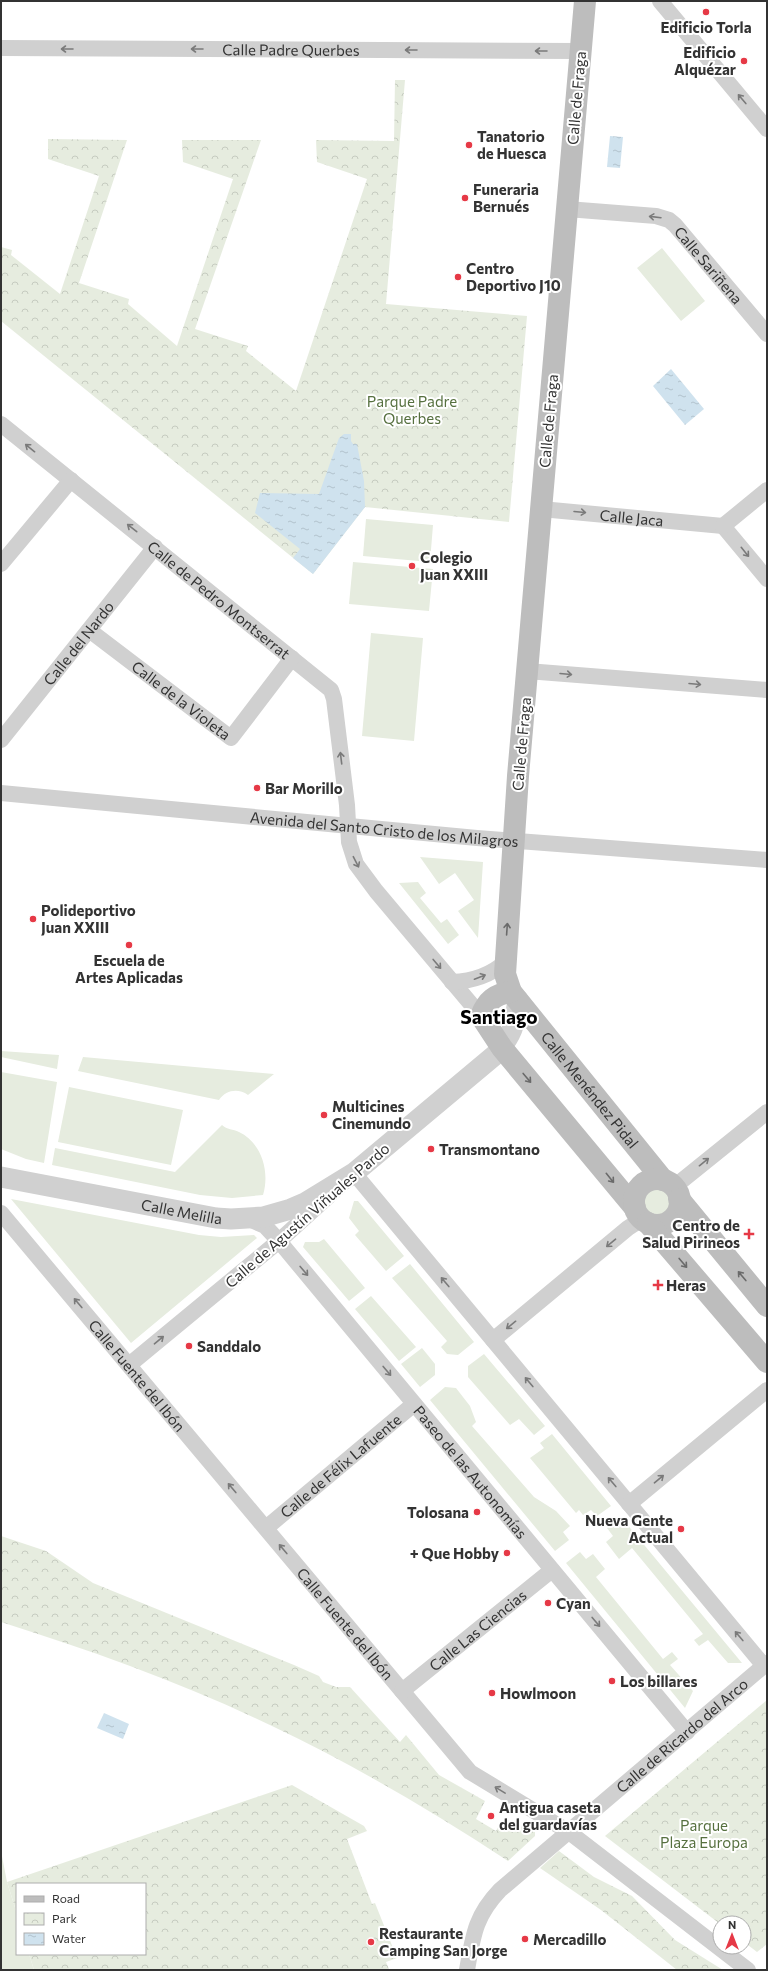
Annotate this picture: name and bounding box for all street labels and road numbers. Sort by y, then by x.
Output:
street label: Calle Padre Querbes [222,40,360,59]
street label: Calle de Fraga [563,50,589,146]
street label: Calle Sariñena [671,222,747,307]
street label: Calle de Fraga [535,373,561,469]
street label: Calle Jaca [599,506,664,529]
street label: Calle de Pedro Montserrat [144,537,294,663]
street label: Calle del Nardo [39,597,117,689]
street label: Calle de la Violeta [128,657,234,744]
street label: Calle de Fraga [508,696,534,792]
street label: Avenida del Santo Cristo de los Milagros [249,808,519,850]
street label: Calle Menéndez Pidal [538,1028,642,1152]
street label: Calle de Agustín Viñuales Pardo [221,1139,393,1291]
street label: Calle Melilla [140,1195,223,1227]
street label: Calle Fuente del Ibón [85,1316,189,1435]
street label: Paseo de las Autonomías [410,1402,531,1542]
street label: Calle de Félix Lafuente [276,1410,404,1521]
street label: Calle Fuente del Ibón [293,1564,398,1683]
street label: Calle Las Ciencias [425,1586,530,1675]
street label: Calle de Ricardo del Arco [612,1674,751,1796]

